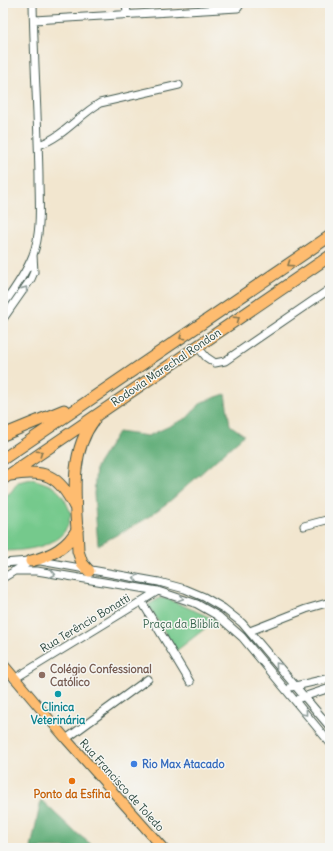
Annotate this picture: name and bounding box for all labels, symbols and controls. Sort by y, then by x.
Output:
one-way arrow [287,259,294,266]
one-way arrow [20,286,28,293]
one-way arrow [232,317,239,324]
street label: Rodovia Marechal Rondon [108,325,224,409]
one-way arrow [179,332,186,340]
one-way arrow [36,450,43,458]
one-way arrow [50,569,56,578]
one-way arrow [133,575,139,583]
street label: Rua Terêncio Bonatti [38,591,132,655]
one-way arrow [177,593,184,602]
park label: Praça da Bliblia [143,617,219,631]
place label: Colégio Confessional Católico [50,662,152,689]
one-way arrow [275,662,282,670]
marker: Colégio Confessional Católico [37,670,47,680]
marker: Clinica Veterinária [53,689,63,699]
place label: Clinica Veterinária [31,700,86,727]
one-way arrow [300,708,307,715]
street label: Rua Francisco de Toledo [77,736,167,834]
place label: Rio Max Atacado [142,757,225,771]
marker: Rio Max Atacado [129,759,139,769]
marker: Ponto da Esfiha [67,776,77,786]
place label: Ponto da Esfiha [34,787,111,801]

